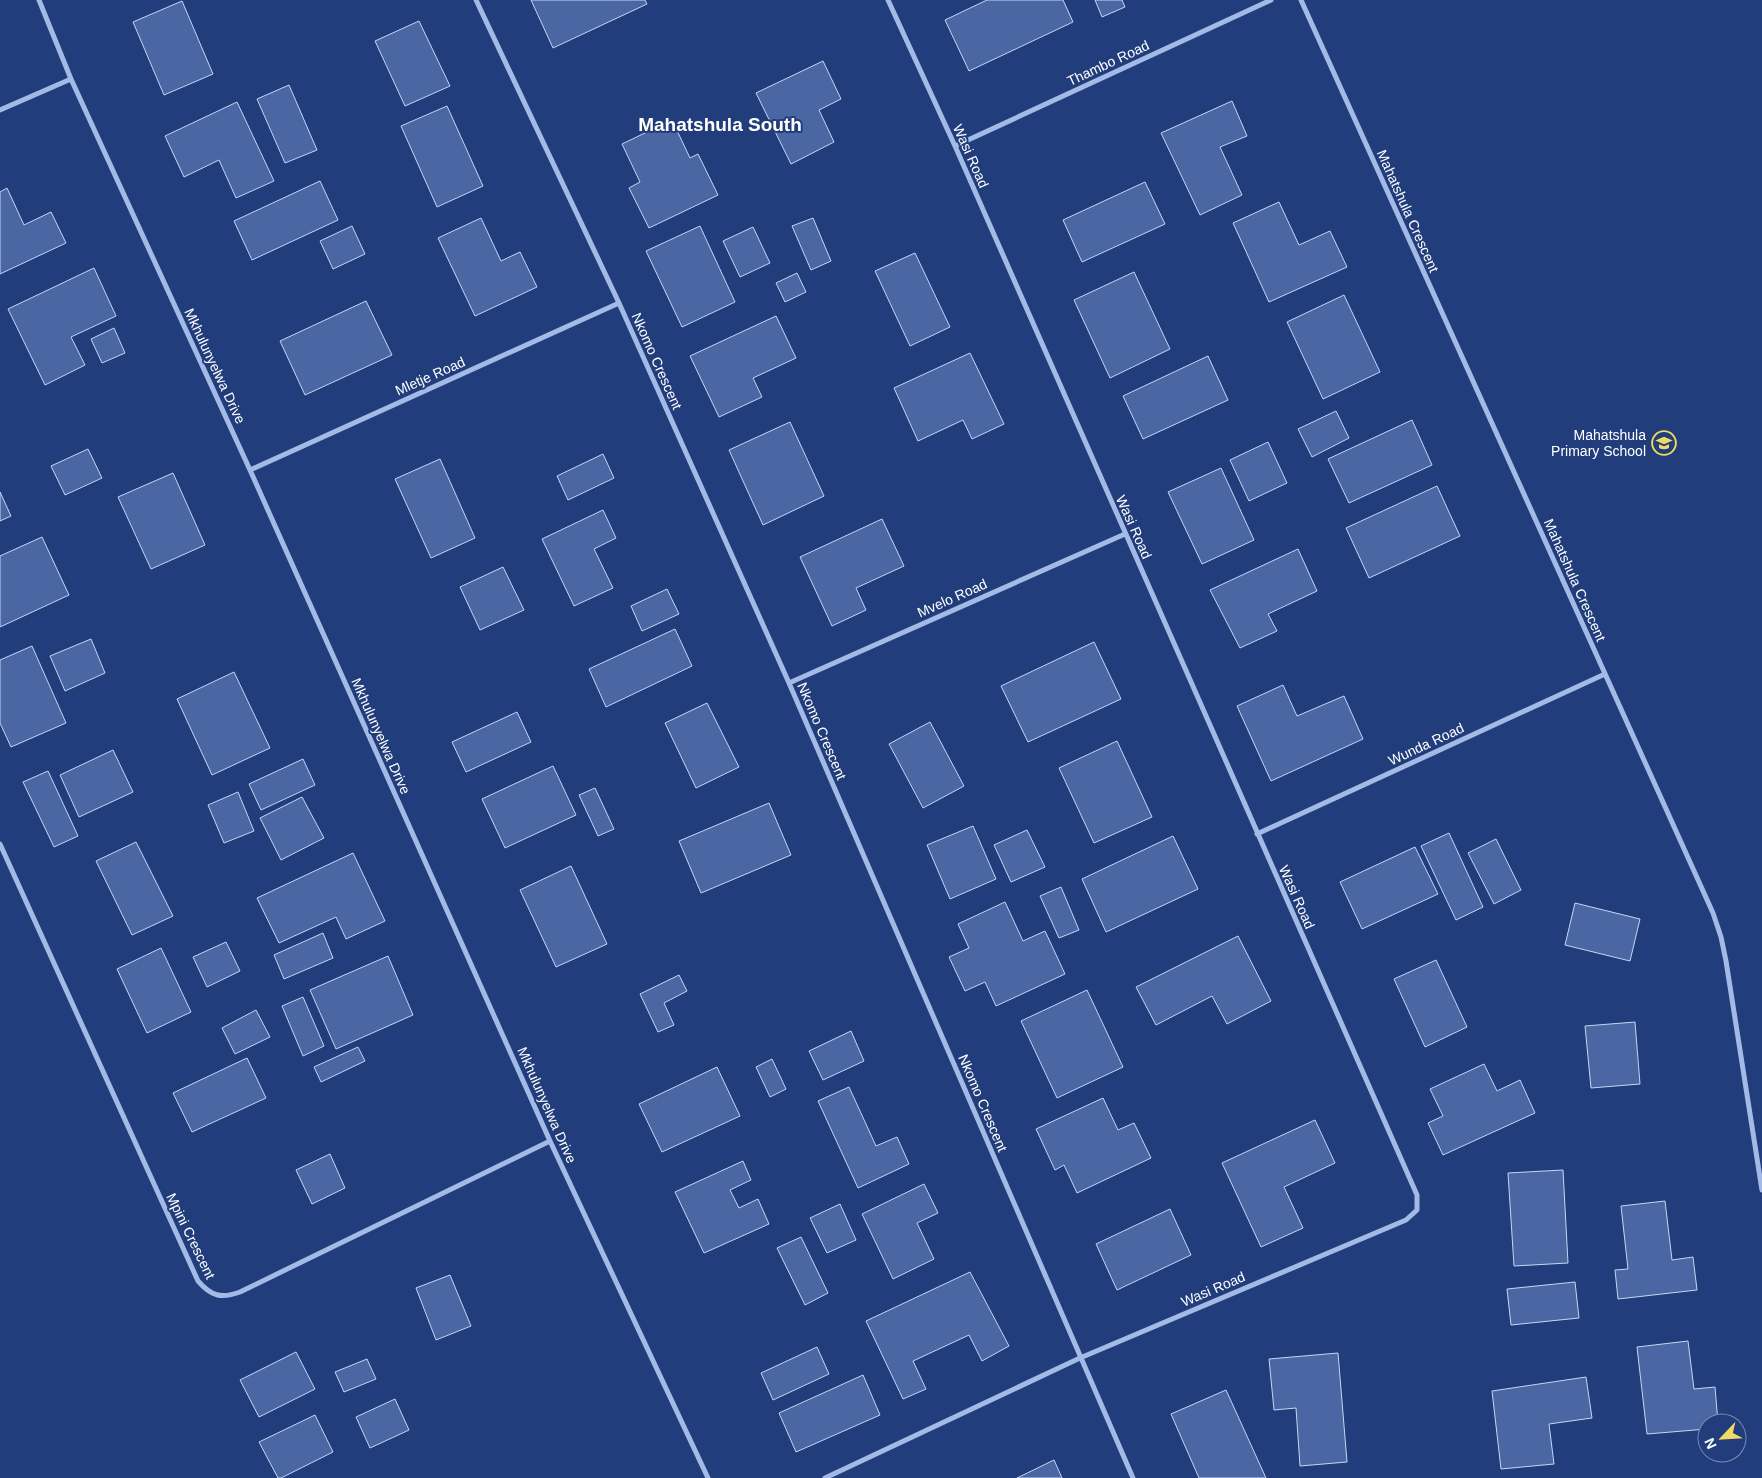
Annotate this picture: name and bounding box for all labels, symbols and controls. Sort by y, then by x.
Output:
street label: Thambo Road [1064,37,1152,89]
district label: Mahatshula South [638,114,802,135]
street label: Wasi Road [950,122,992,190]
street label: Mahatshula Crescent [1374,147,1442,275]
street label: Mkhulunyelwa Drive [181,306,249,426]
street label: Nkomo Crescent [628,310,686,412]
street label: Mletje Road [393,353,467,399]
place label: Mahatshula Primary School [1551,427,1646,459]
school or university icon: Mahatshula Primary School [1651,430,1677,456]
street label: Wasi Road [1113,493,1155,561]
street label: Mahatshula Crescent [1541,516,1609,644]
street label: Mvelo Road [915,575,989,621]
street label: Mkhulunyelwa Drive [348,676,414,797]
street label: Nkomo Crescent [794,680,850,782]
street label: Wunda Road [1386,720,1466,768]
street label: Wasi Road [1276,863,1318,931]
street label: Mkhulunyelwa Drive [514,1045,580,1166]
street label: Nkomo Crescent [955,1052,1011,1154]
street label: Mpini Crescent [163,1191,219,1282]
street label: Wasi Road [1179,1268,1247,1310]
north arrow [1697,1413,1747,1463]
text: N [1701,1436,1720,1451]

